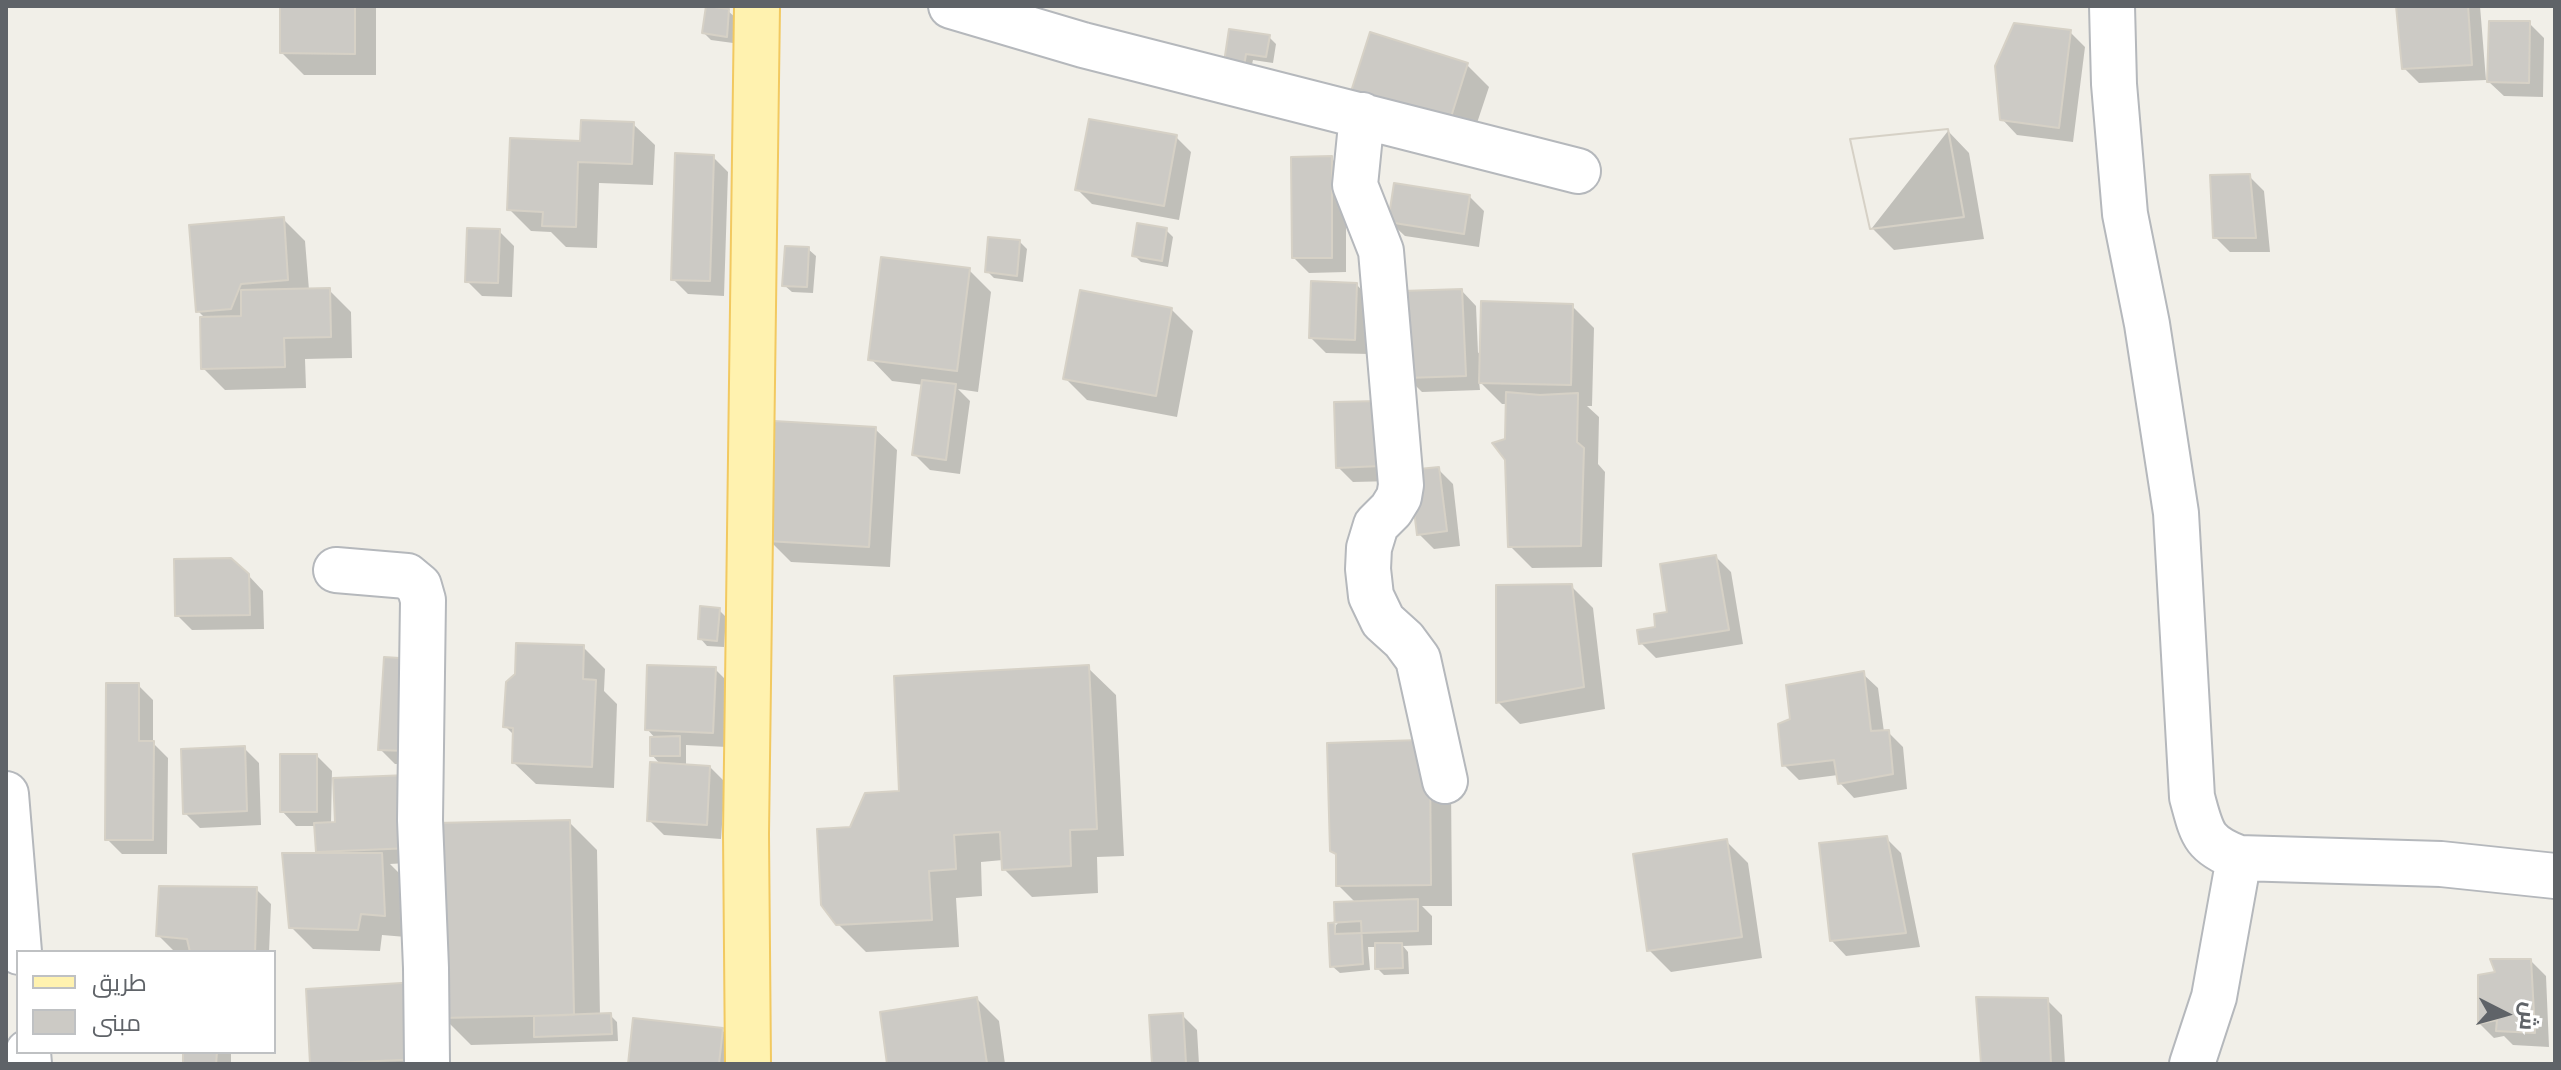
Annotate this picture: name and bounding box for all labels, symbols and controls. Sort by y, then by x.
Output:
legend [16,950,276,1054]
text: طريق [92,966,147,998]
north arrow [2465,974,2545,1054]
text: ش [2513,1001,2545,1032]
text: مبنى [92,1006,141,1038]

